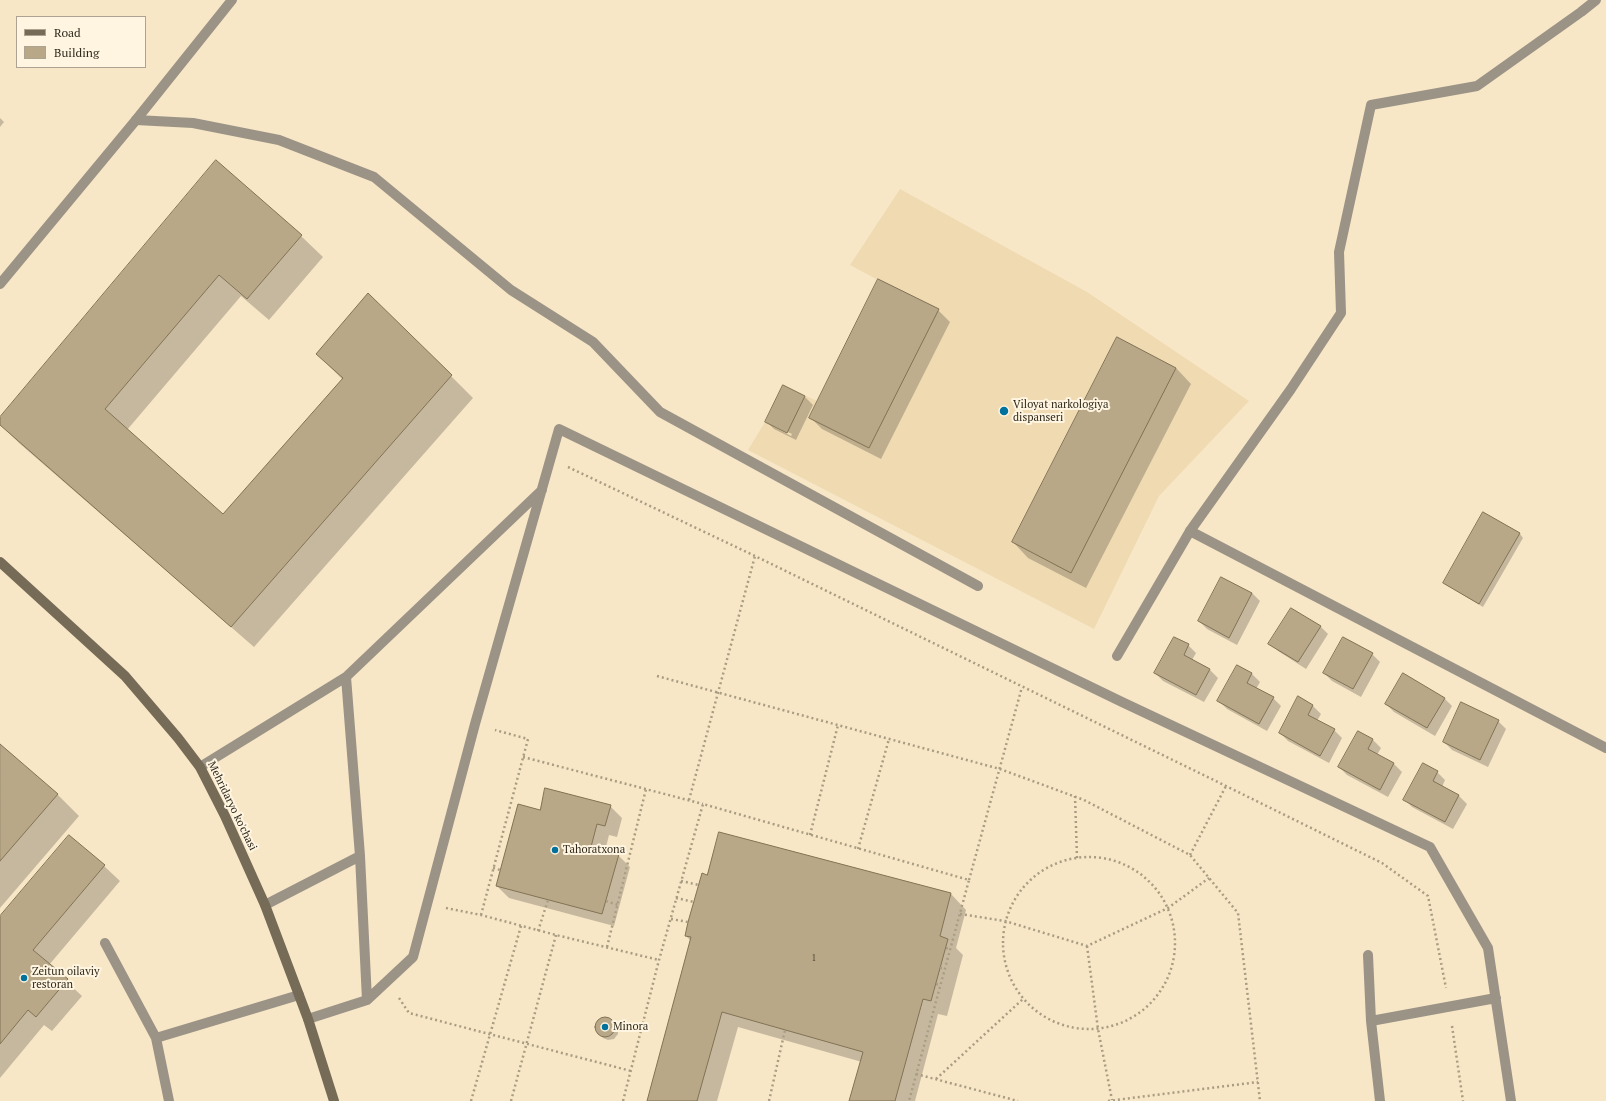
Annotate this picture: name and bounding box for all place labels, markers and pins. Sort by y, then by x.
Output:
place label: Viloyat narkologiya dispanseri [1013,398,1108,424]
marker: Viloyat narkologiya dispanseri [998,405,1010,417]
place label: Tahoratxona [563,843,625,857]
marker: Tahoratxona [550,845,560,855]
place label: Zeitun oilaviy restoran [32,965,100,991]
marker: Zeitun oilaviy restoran [19,973,29,983]
place label: Minora [613,1020,648,1034]
marker: Minora [600,1022,610,1032]

